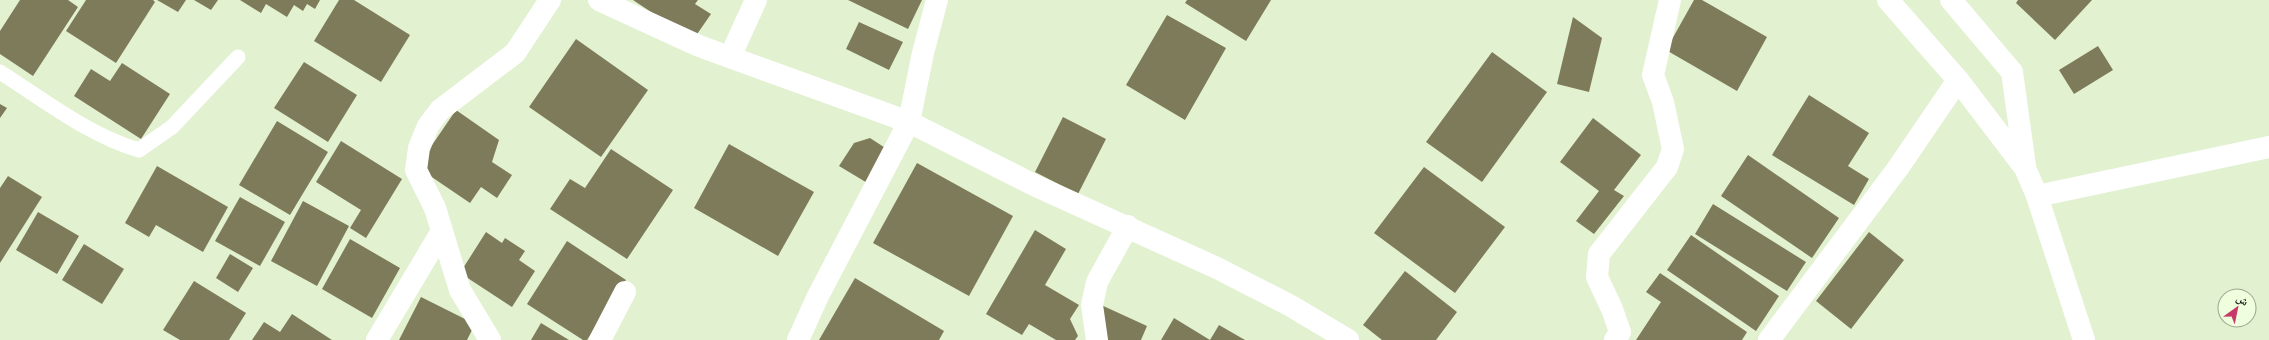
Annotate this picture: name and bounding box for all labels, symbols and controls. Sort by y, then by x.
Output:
north arrow [2217,288,2257,328]
text: ش [2233,291,2251,310]

